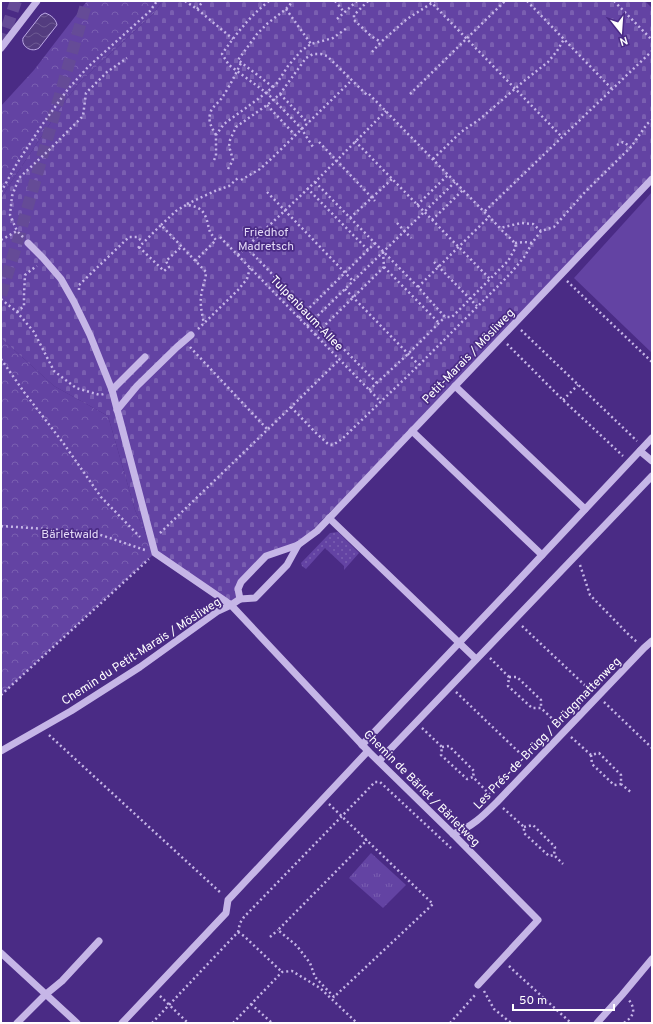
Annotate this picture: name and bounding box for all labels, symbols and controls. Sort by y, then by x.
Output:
north arrow [601,12,641,52]
text: N [618,33,629,48]
park label: Friedhof Madretsch [238,225,294,255]
street label: Tulpenbaum-Allee [266,272,346,355]
street label: Petit-Marais / Mösliweg [419,306,518,408]
park label: Bärletwald [41,527,99,543]
street label: Chemin du Petit-Marais / Mösliweg [59,594,224,709]
street label: Les Prés-de-Brügg / Brüggmattenweg [471,654,625,813]
street label: Chemin de Bärlet / Bärletweg [359,727,483,851]
scale bar [513,986,614,1012]
text: 50 m [519,993,547,1009]

